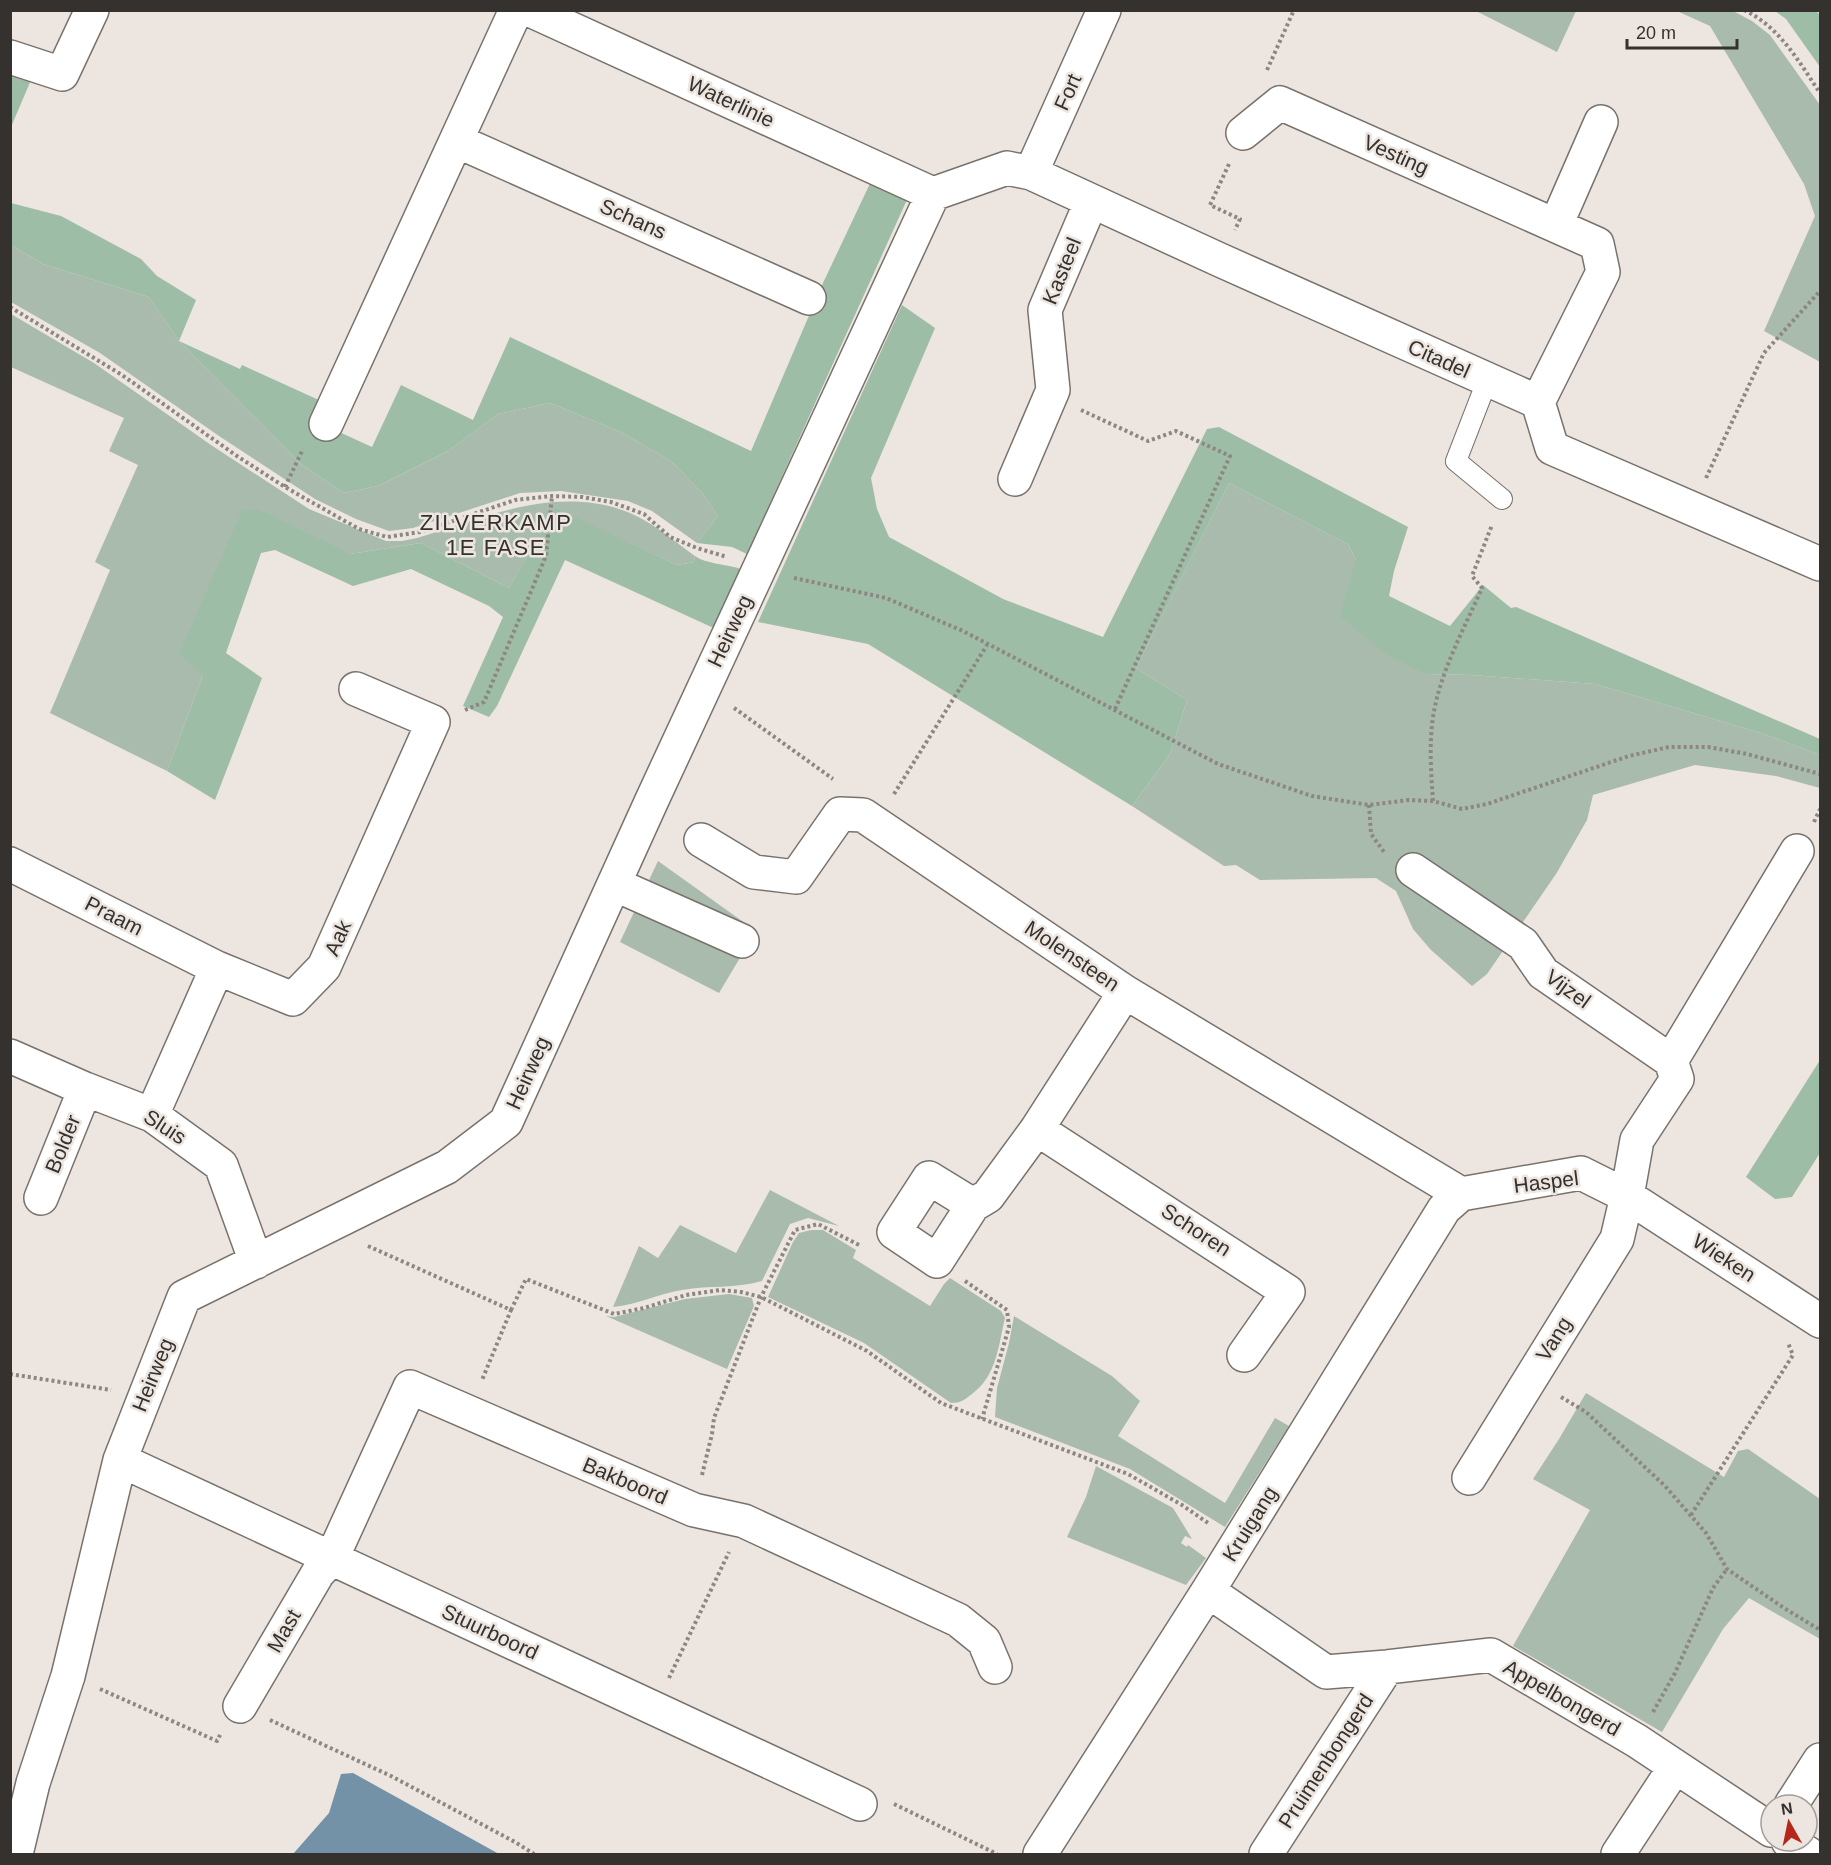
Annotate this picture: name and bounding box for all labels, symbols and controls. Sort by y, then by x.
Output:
scale bar [1627,12,1736,50]
text: 20 m [1636,23,1676,43]
street label: Fort [1049,70,1086,114]
street label: Waterlinie [684,72,778,132]
street label: Vesting [1360,130,1432,179]
street label: Schans [597,194,670,243]
street label: Kasteel [1038,234,1085,308]
street label: Citadel [1405,335,1474,382]
district label: ZILVERKAMP 1E FASE [420,510,572,560]
street label: Heirweg [703,591,756,671]
street label: Praam [81,891,147,940]
street label: Aak [320,916,356,959]
street label: Molensteen [1021,916,1124,995]
street label: Vijzel [1541,965,1595,1013]
street label: Heirweg [501,1033,554,1113]
street label: Sluis [140,1105,191,1149]
street label: Bolder [41,1111,85,1176]
street label: Haspel [1512,1166,1580,1197]
street label: Schoren [1157,1199,1235,1261]
street label: Wieken [1689,1229,1760,1286]
street label: Vang [1531,1312,1576,1365]
street label: Heirweg [127,1335,178,1415]
street label: Bakboord [579,1452,671,1509]
street label: Kruigang [1218,1482,1282,1565]
street label: Stuurboord [438,1599,542,1664]
street label: Mast [262,1605,305,1656]
street label: Appelbongerd [1500,1655,1625,1740]
street label: Pruimenbongerd [1274,1689,1378,1832]
north arrow [1759,1793,1819,1853]
text: N [1780,1799,1794,1818]

